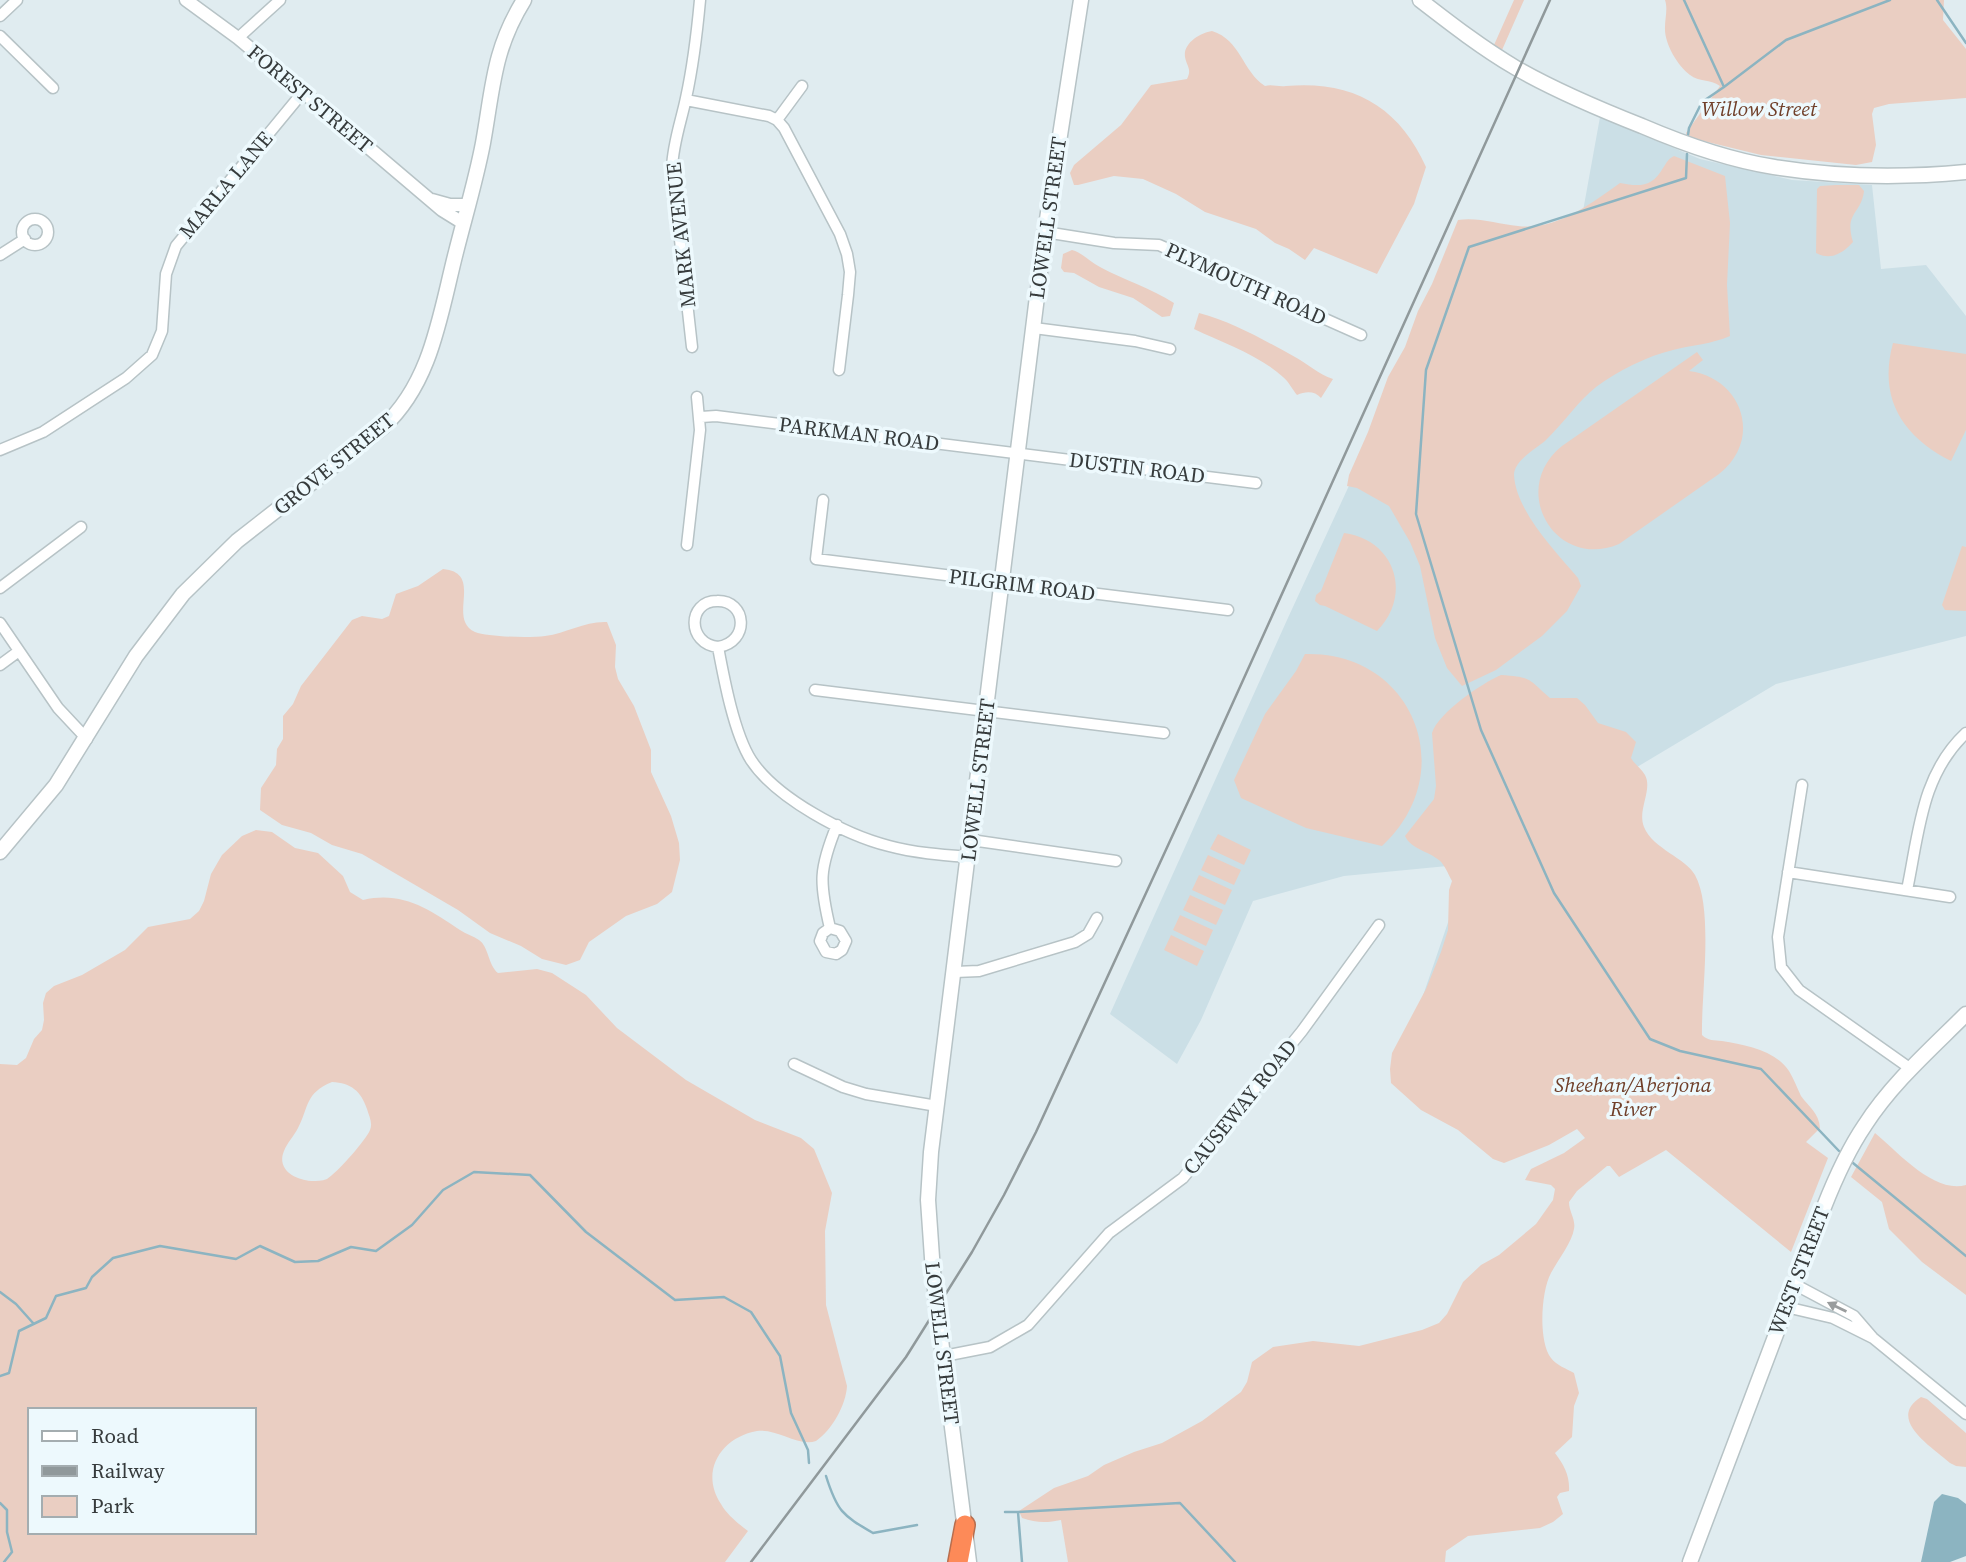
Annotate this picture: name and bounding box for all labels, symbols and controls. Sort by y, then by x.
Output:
street label: FOREST STREET [242,38,379,160]
park label: Willow Street [1701,94,1818,123]
street label: MARLA LANE [172,125,279,244]
street label: LOWELL STREET [1022,135,1073,301]
street label: MARK AVENUE [658,161,703,309]
street label: PLYMOUTH ROAD [1161,235,1331,332]
street label: GROVE STREET [267,406,401,521]
street label: PARKMAN ROAD [777,409,941,458]
street label: DUSTIN ROAD [1068,445,1207,490]
street label: PILGRIM ROAD [947,561,1097,608]
street label: LOWELL STREET [953,697,1002,863]
street label: CAUSEWAY ROAD [1176,1033,1303,1181]
park label: Sheehan/Aberjona River [1554,1070,1712,1123]
street label: WEST STREET [1761,1202,1836,1339]
street label: LOWELL STREET [918,1260,967,1426]
one-way arrow [1827,1301,1847,1312]
legend [28,1408,256,1534]
text: Road [91,1421,139,1450]
text: Railway [91,1456,165,1485]
text: Park [91,1491,135,1520]

